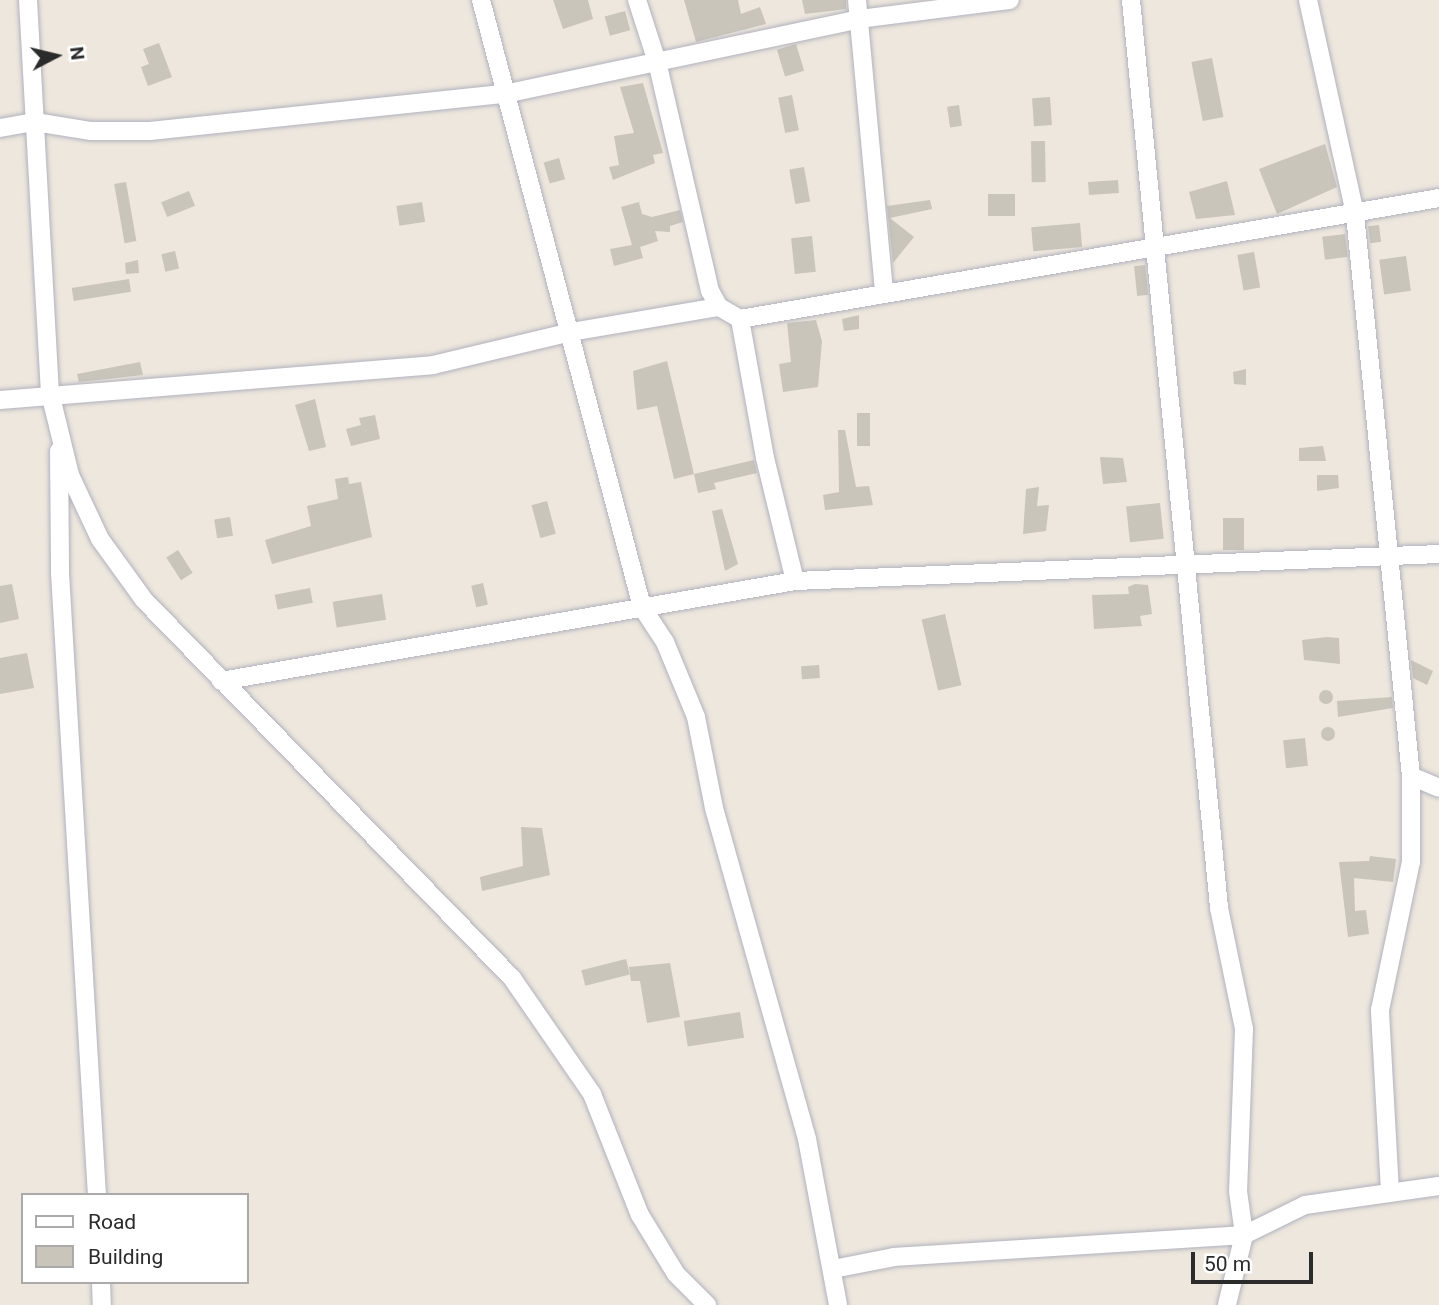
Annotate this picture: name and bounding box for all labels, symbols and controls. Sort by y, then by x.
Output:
north arrow [21,21,91,91]
text: N [65,45,90,61]
legend [21,1193,248,1284]
text: Road [88,1210,136,1234]
scale bar [1194,1238,1316,1282]
text: Building [88,1245,163,1269]
text: 50 m [1204,1252,1251,1276]

